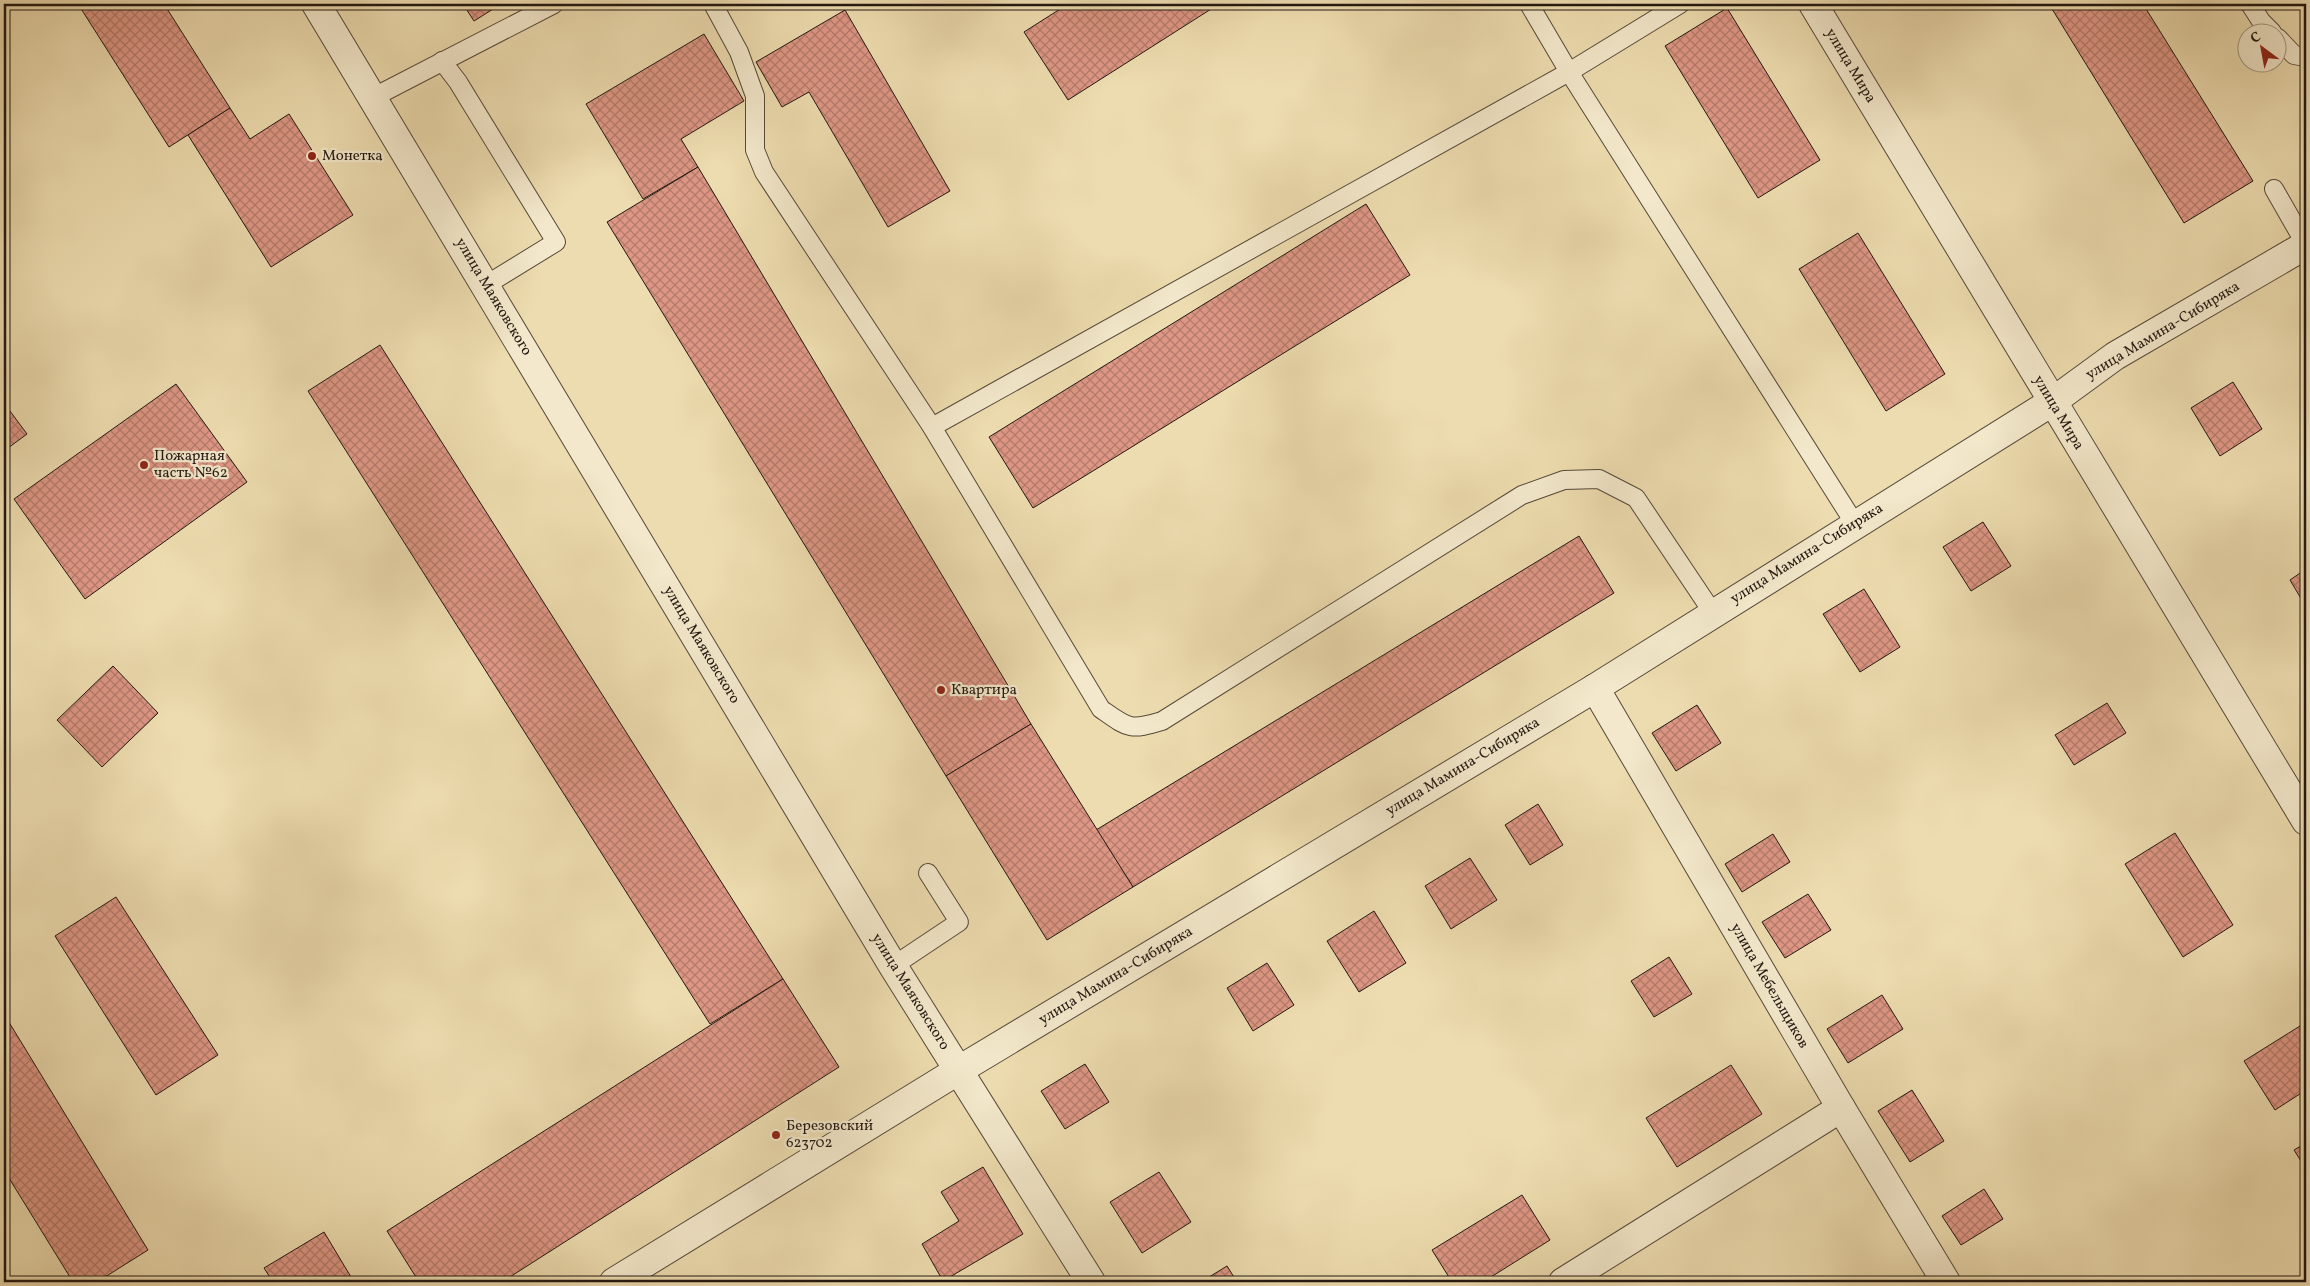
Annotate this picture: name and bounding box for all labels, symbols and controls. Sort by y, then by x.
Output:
north arrow [2238,22,2288,72]
street label: улица Мира [1819,25,1881,107]
text: С [2247,28,2265,49]
place label: Монетка [322,146,383,167]
marker: Монетка [306,150,318,162]
street label: улица Маяковского [449,234,537,360]
street label: улица Мамина-Сибиряка [2082,277,2244,385]
street label: улица Мира [2027,372,2089,454]
place label: Пожарная часть №62 [154,446,228,484]
marker: Пожарная часть №62 [138,459,150,471]
street label: улица Мамина-Сибиряка [1727,498,1887,610]
street label: улица Маяковского [657,582,745,708]
place label: Квартира [951,680,1017,701]
marker: Квартира [935,684,947,696]
street label: улица Мамина-Сибиряка [1382,713,1544,821]
street label: улица Мебельщиков [1725,919,1813,1053]
street label: улица Мамина-Сибиряка [1035,922,1197,1030]
street label: улица Маяковского [866,930,954,1054]
place label: Березовский 623702 [786,1116,873,1154]
marker: Березовский 623702 [770,1129,782,1141]

